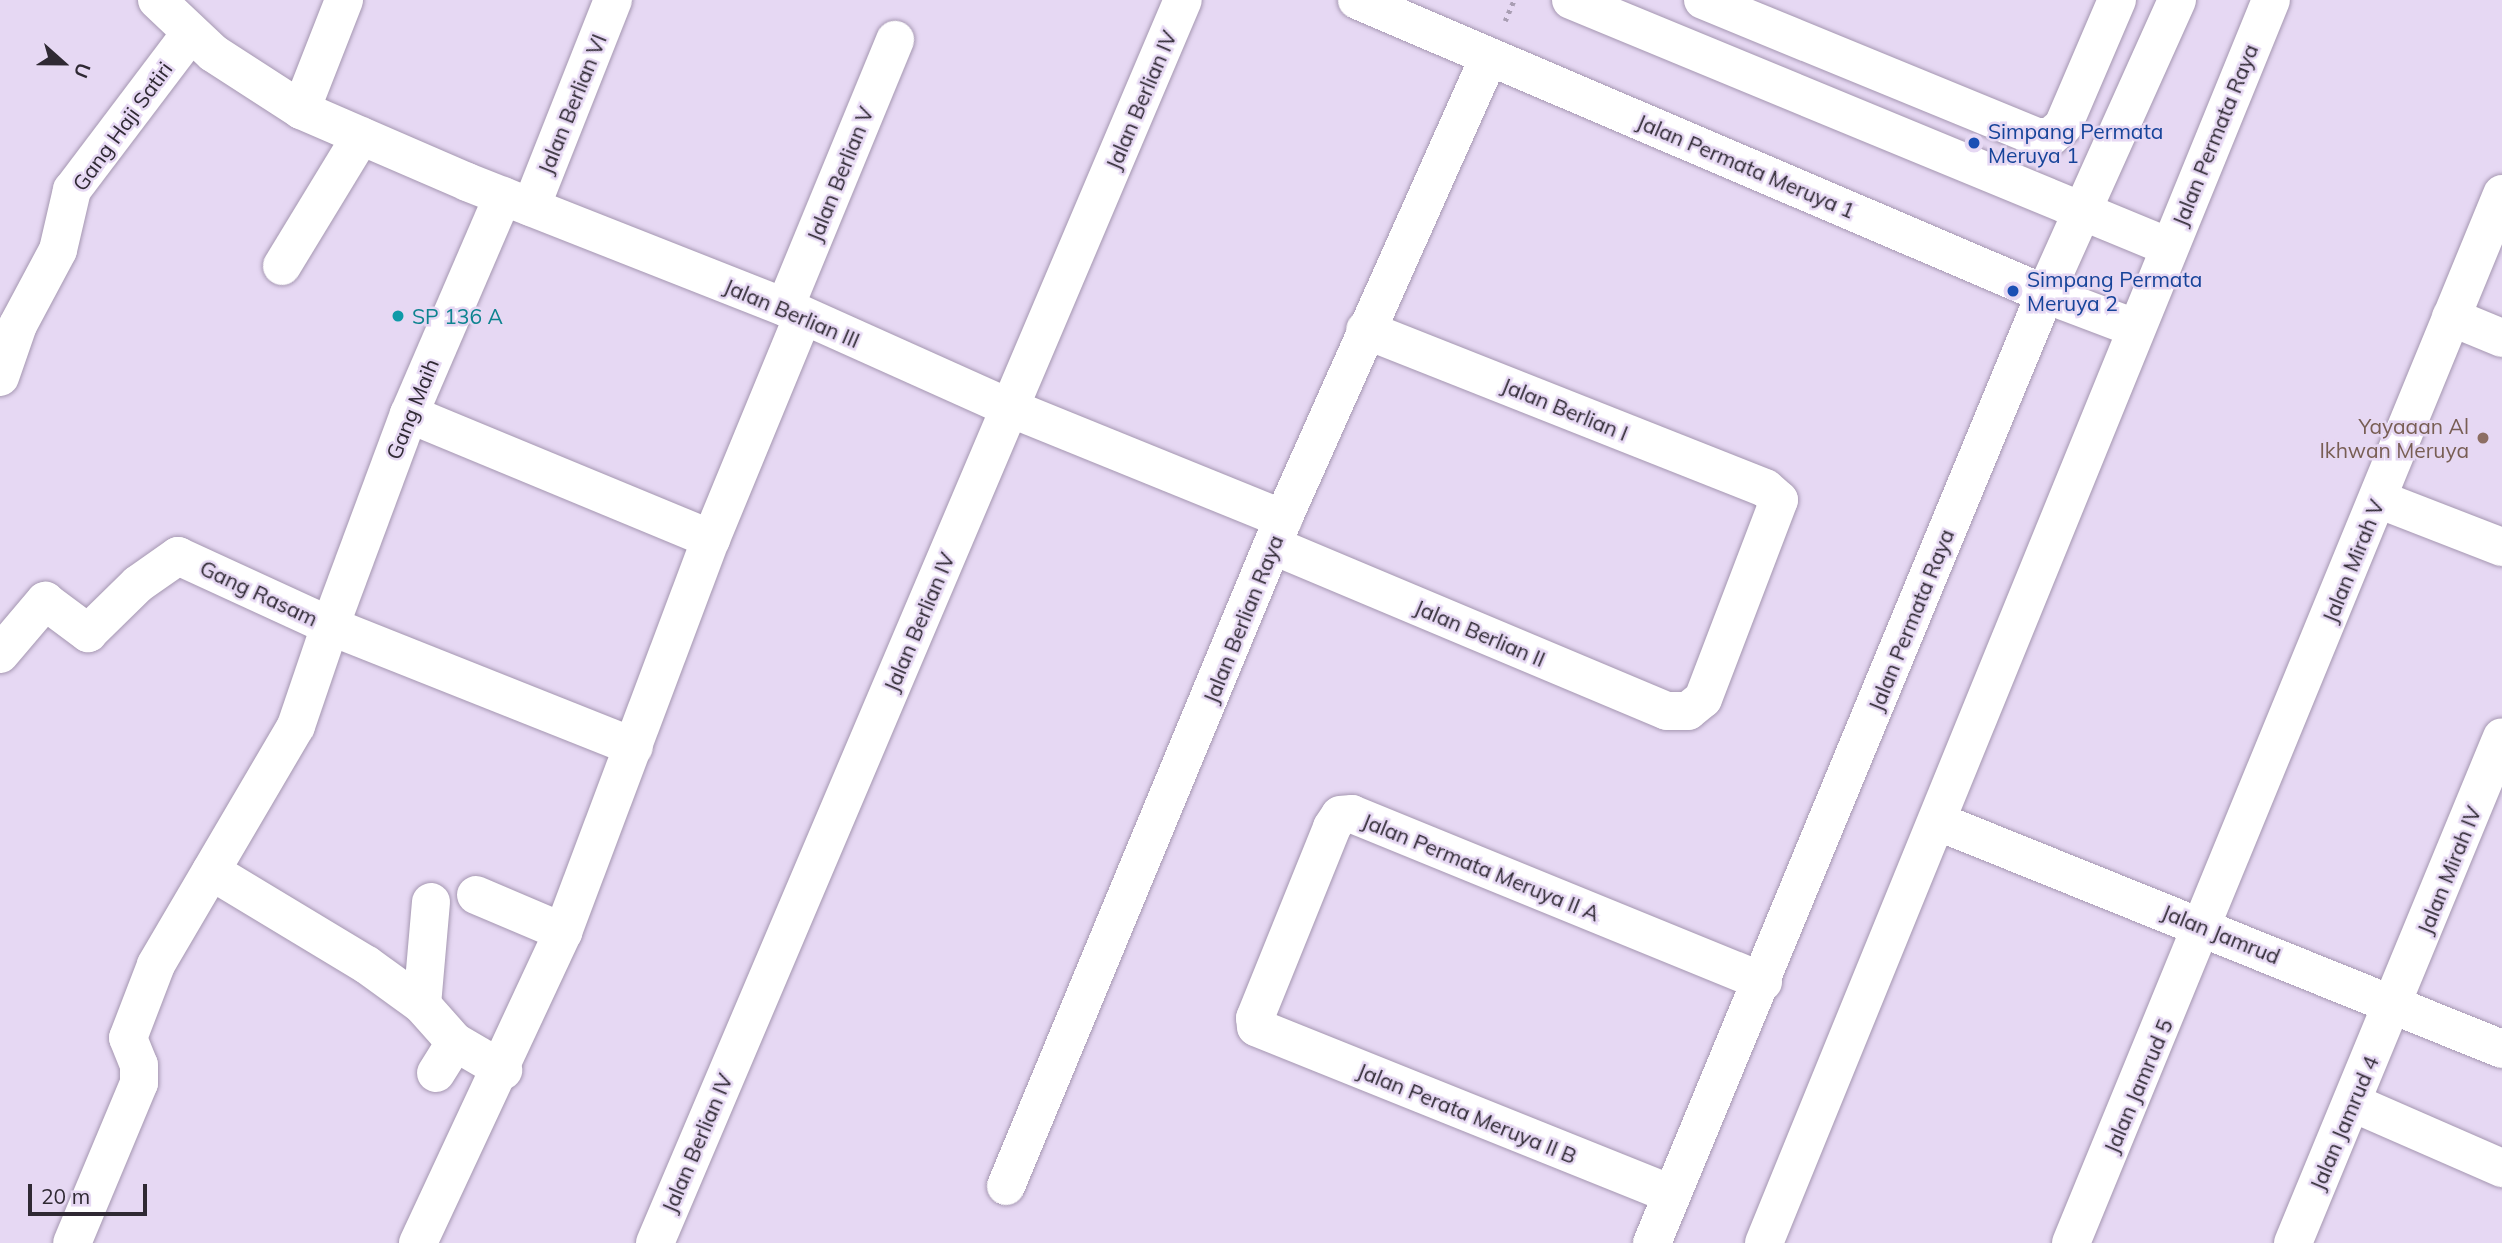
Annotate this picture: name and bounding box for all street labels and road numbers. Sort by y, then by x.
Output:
street label: Jalan Berlian IV [1100,27,1182,173]
street label: Jalan Berlian VI [532,30,612,178]
street label: Jalan Permata Raya [2167,40,2263,230]
street label: Gang Haji Satiri [67,57,177,195]
street label: Jalan Berlian V [801,103,879,245]
street label: Jalan Permata Meruya 1 [1633,109,1859,223]
street label: Jalan Berlian III [720,273,864,353]
street label: Gang Maih [380,355,444,463]
street label: Jalan Berlian I [1498,372,1632,446]
street label: Jalan Mirah V [2317,496,2389,626]
street label: Jalan Permata Raya [1863,525,1959,715]
street label: Jalan Berlian Raya [1198,531,1288,707]
street label: Jalan Berlian IV [878,549,960,695]
street label: Gang Rasam [196,555,322,631]
street label: Jalan Berlian II [1411,594,1549,672]
street label: Jalan Mirah IV [2412,802,2486,938]
street label: Jalan Permata Meruya II A [1359,808,1603,926]
street label: Jalan Jamrud [2158,899,2284,969]
street label: Jalan Jamrud 5 [2098,1015,2178,1157]
street label: Jalan Jamrud 4 [2304,1052,2384,1194]
street label: Jalan Perata Meruya II B [1354,1058,1580,1168]
street label: Jalan Berlian IV [656,1070,738,1216]

